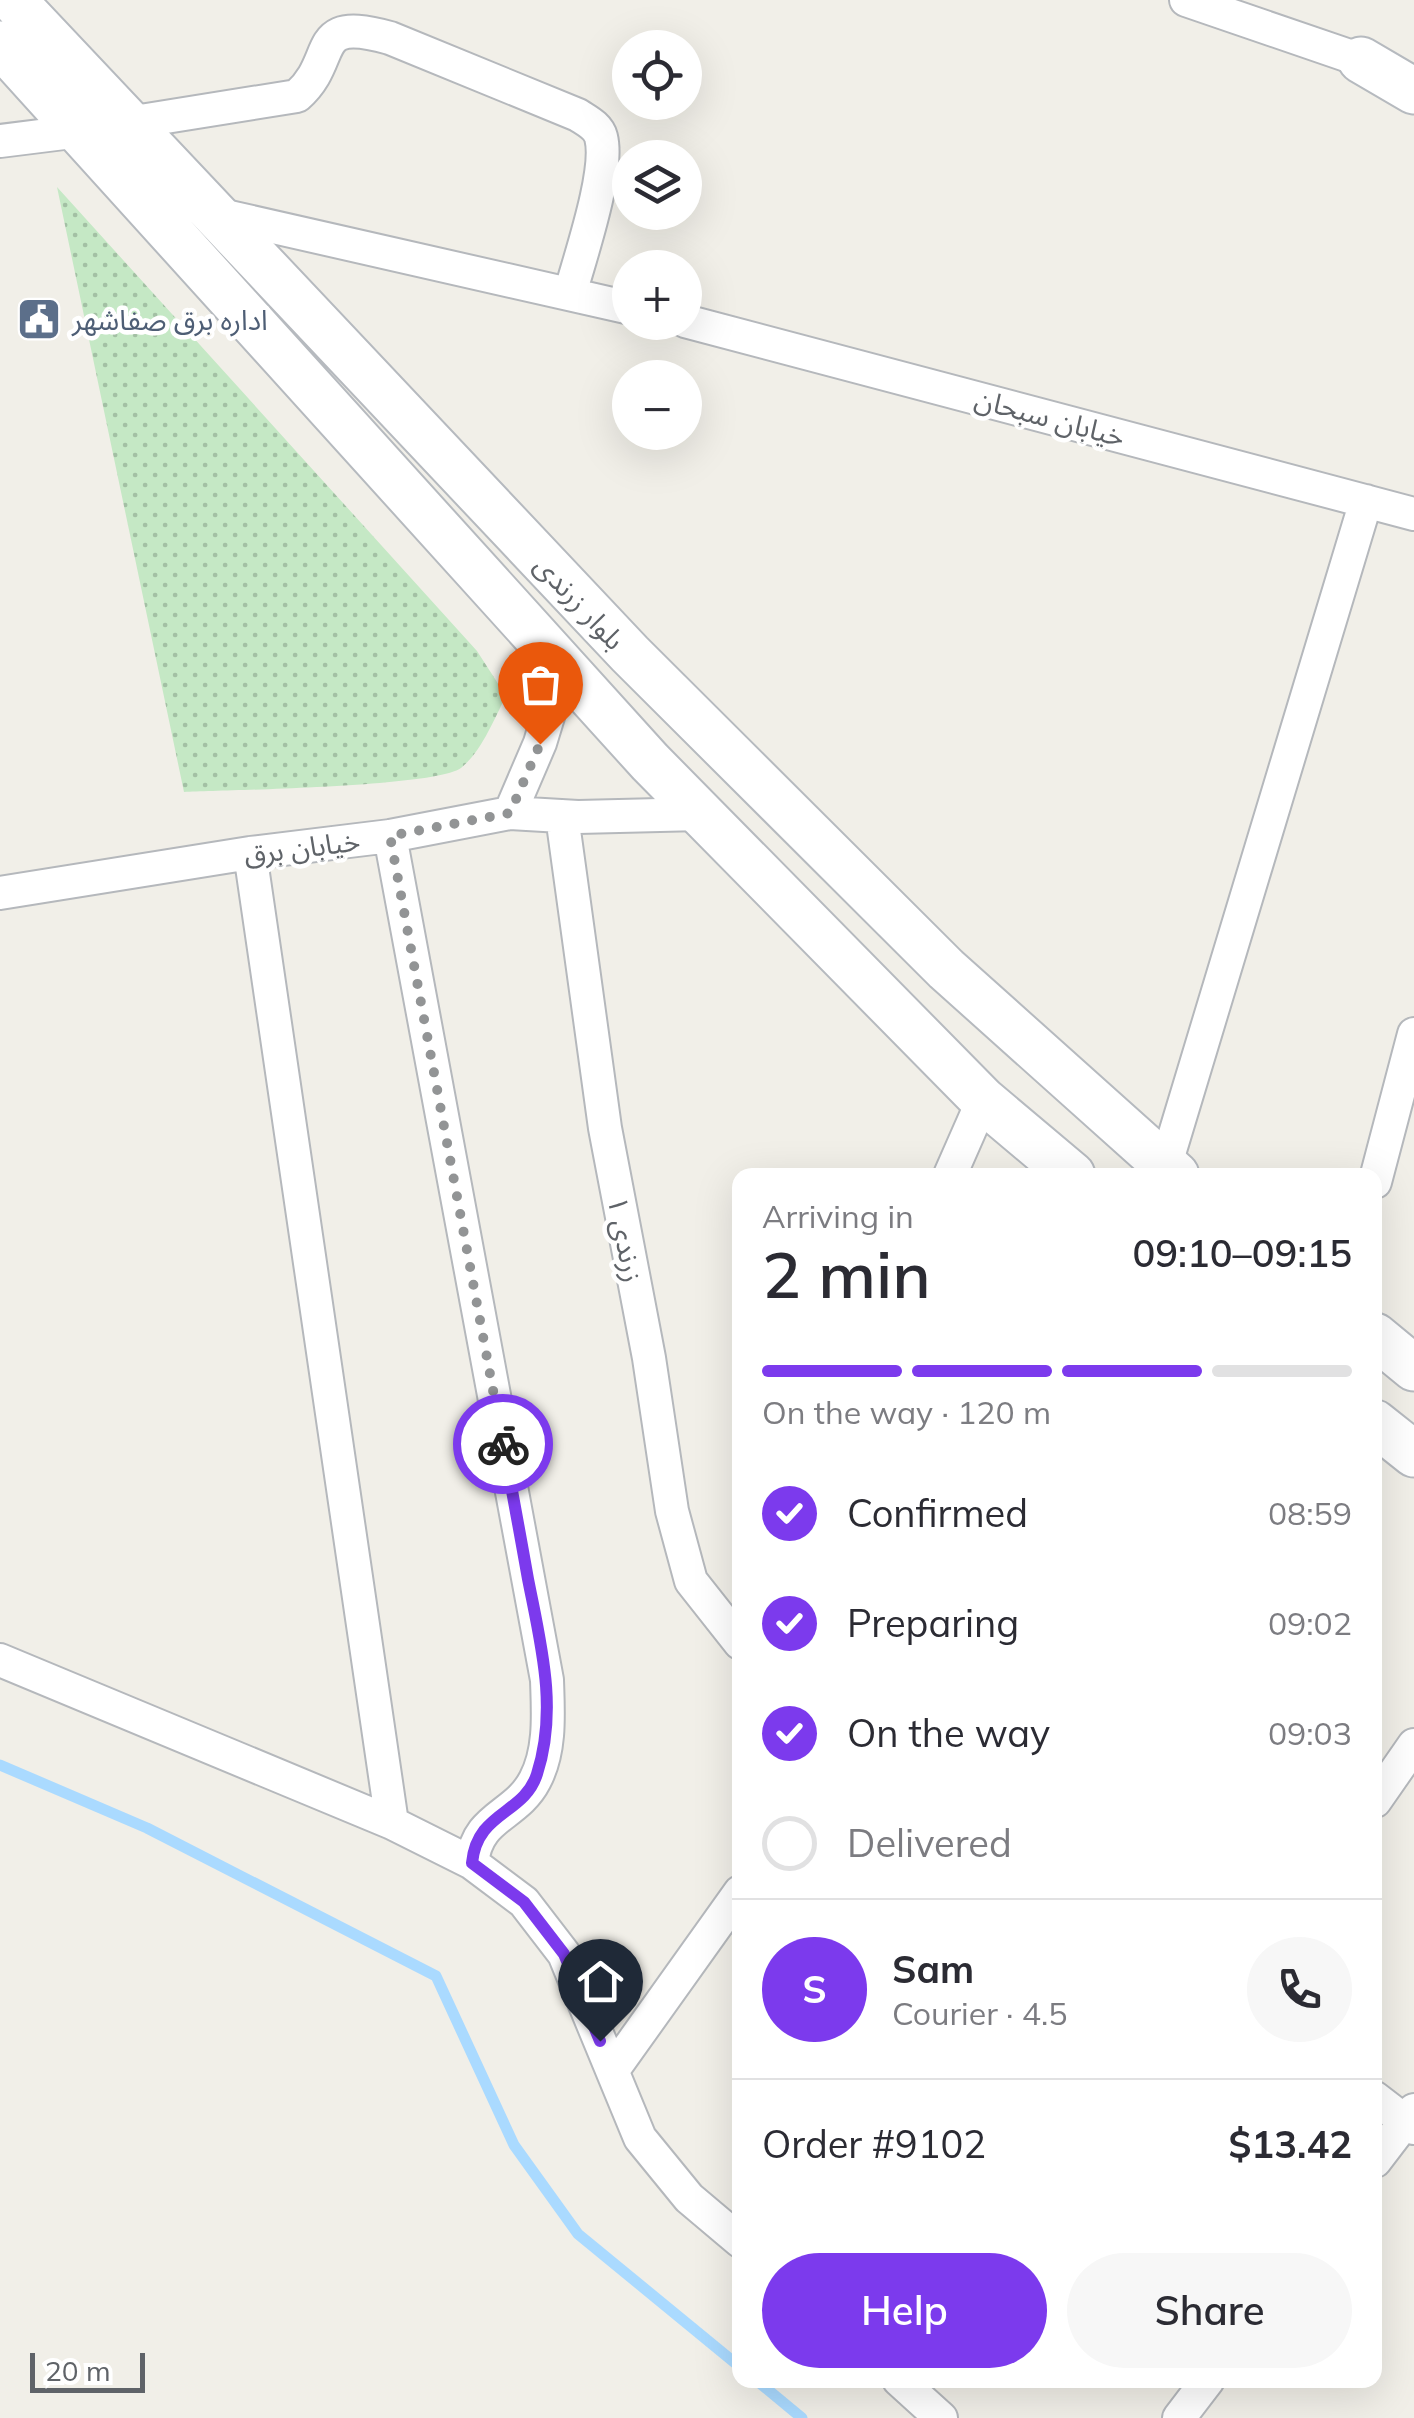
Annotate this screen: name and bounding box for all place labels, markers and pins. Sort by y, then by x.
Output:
public building icon: اداره برق صفاشهر [16,296,62,342]
place label: اداره برق صفاشهر [71,302,268,337]
pin [498,642,583,745]
pin [558,1939,643,2042]

